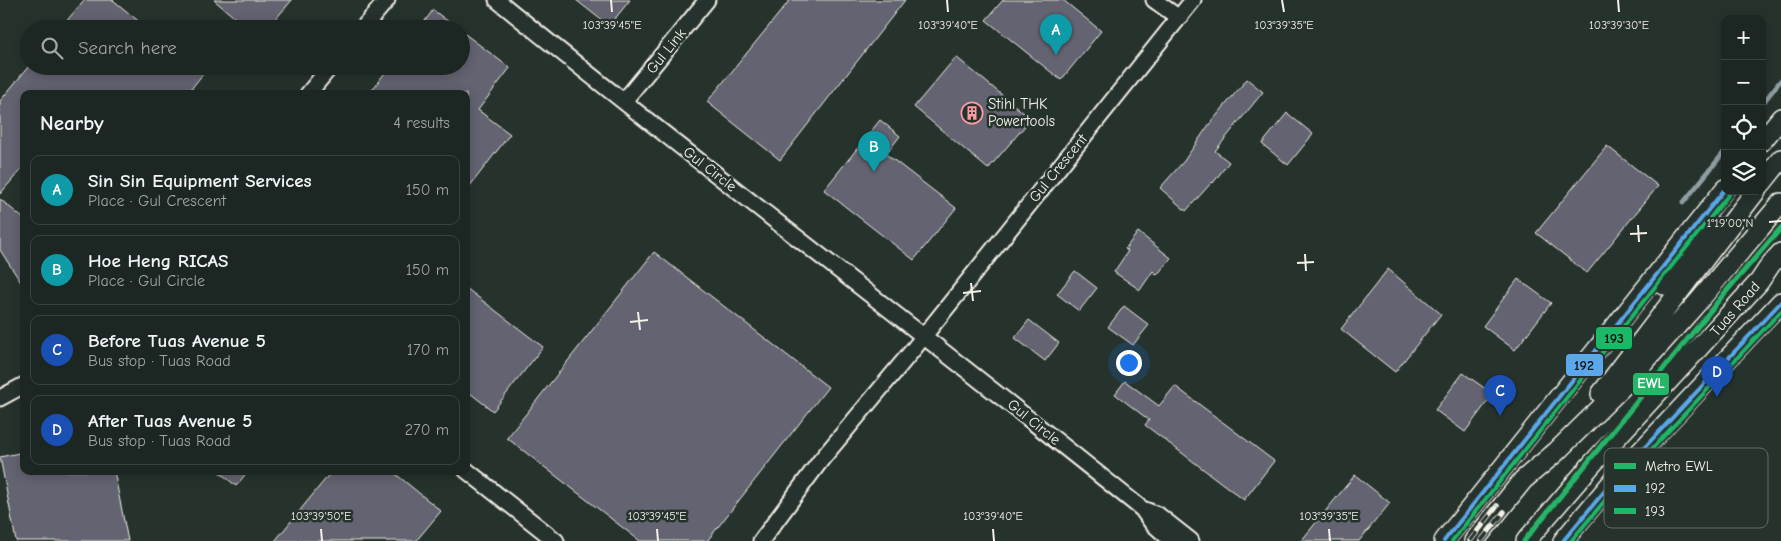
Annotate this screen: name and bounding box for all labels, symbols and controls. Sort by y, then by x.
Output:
pin: A [1040,14,1072,55]
map controls [1721,15,1766,195]
button: + [1721,15,1766,60]
text: 103°39'45"E [583,18,641,32]
text: 103°39'40"E [918,18,978,32]
text: 103°39'35"E [1254,18,1314,32]
text: 103°39'30"E [1589,18,1649,32]
search box [20,20,470,75]
street label: Gul Link [642,24,690,77]
icon: search [38,34,66,62]
text: Search here [78,37,177,59]
button: − [1721,60,1766,105]
place label: Stihl THK Powertools [988,95,1055,130]
building icon: Stihl THK Powertools [960,101,984,125]
button: locate [1721,105,1766,150]
text: Nearby [40,111,104,135]
text: 4 results [393,114,450,132]
street label: Gul Crescent [1025,130,1091,206]
pin: B [858,131,890,172]
street label: Gul Circle [680,143,741,196]
button: layers [1721,150,1766,195]
text: Sin Sin Equipment Services [88,170,312,192]
text: A [53,181,61,199]
text: 150 m [406,181,449,199]
text: Place · Gul Crescent [88,192,226,210]
text: 1°19'00"N [1706,216,1754,230]
text: Hoe Heng RICAS [88,250,228,272]
text: B [52,261,62,279]
text: 150 m [406,261,449,279]
text: Place · Gul Circle [88,272,205,290]
street label: Tuas Road [1706,278,1764,340]
line badge: 193 [1595,326,1633,350]
text: Before Tuas Avenue 5 [88,330,266,352]
text: 193 [1604,330,1624,347]
text: C [52,341,62,359]
text: 170 m [407,341,449,359]
your location [1116,350,1142,376]
text: Bus stop · Tuas Road [88,352,231,370]
line badge: 192 [1565,353,1604,377]
pin: D [1701,356,1733,397]
text: 192 [1574,357,1594,374]
line badge: EWL [1632,372,1670,396]
pin: C [1484,375,1516,416]
text: EWL [1637,375,1665,392]
street label: Gul Circle [1004,395,1064,449]
text: After Tuas Avenue 5 [88,410,252,432]
text: D [52,421,62,439]
text: 270 m [405,421,449,439]
text: Bus stop · Tuas Road [88,432,231,450]
legend [1604,448,1768,528]
text: Metro EWL [1645,458,1713,475]
text: 192 [1645,480,1665,497]
text: 193 [1645,503,1665,520]
text: 103°39'50"E [291,509,351,523]
text: 103°39'45"E [628,509,686,523]
text: 103°39'40"E [963,509,1023,523]
text: 103°39'35"E [1299,509,1359,523]

